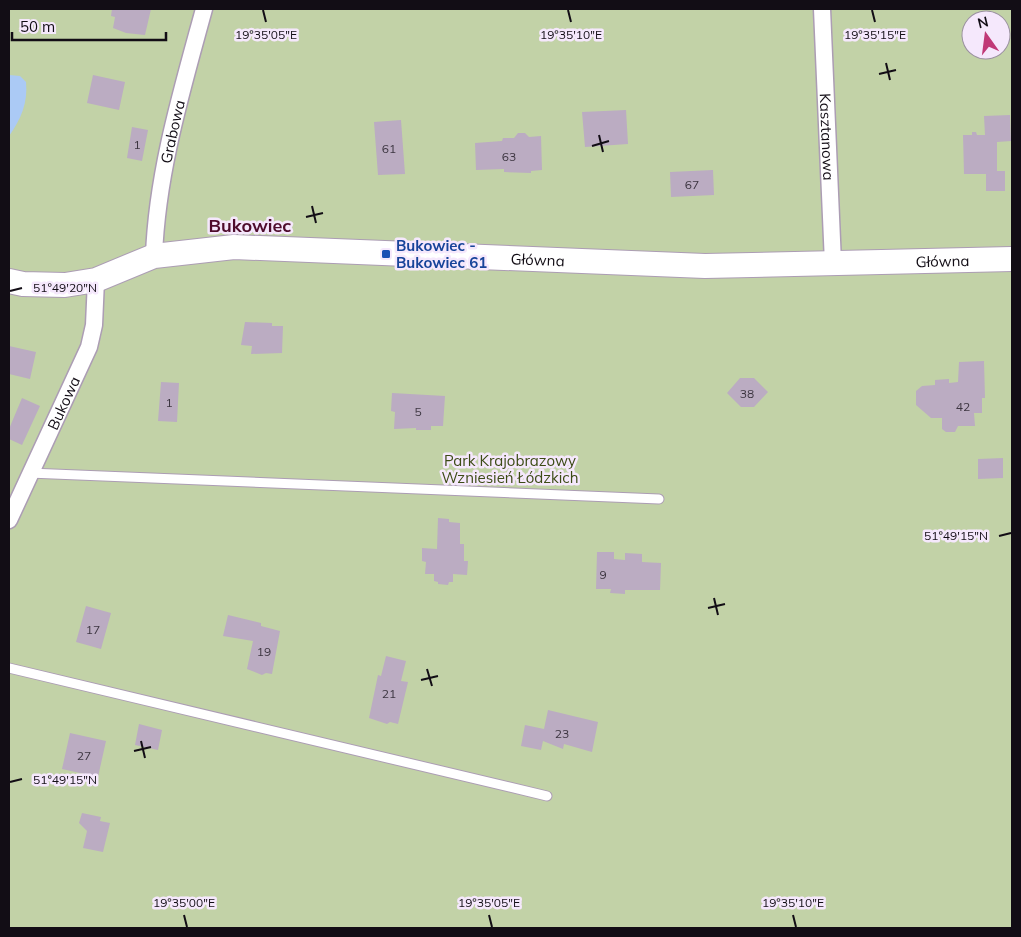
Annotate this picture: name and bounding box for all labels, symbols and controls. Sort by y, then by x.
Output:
scale bar [12,10,166,42]
north arrow [961,10,1011,60]
text: N [976,12,990,32]
text: 50 m [20,17,55,36]
text: 19°35'05"E [235,27,297,42]
text: 19°35'10"E [540,27,602,42]
text: 19°35'15"E [844,27,906,42]
street label: Kasztanowa [816,93,839,181]
street label: Grabowa [156,98,189,165]
house number: 1 [133,137,141,152]
house number: 61 [382,141,396,156]
house number: 63 [502,149,516,164]
house number: 67 [685,177,699,192]
district label: Bukowiec [209,214,291,237]
place label: Bukowiec - Bukowiec 61 [396,236,487,272]
marker: Bukowiec - Bukowiec 61 [380,248,392,260]
street label: Główna [510,249,565,270]
street label: Główna [915,250,970,271]
text: 51°49'20"N [33,280,97,295]
street label: Bukowa [43,373,84,433]
house number: 38 [740,386,754,401]
house number: 1 [165,395,173,410]
house number: 42 [956,399,970,414]
house number: 5 [414,404,422,419]
park label: Park Krajobrazowy Wzniesień Łódzkich [442,451,579,487]
text: 51°49'15"N [924,528,988,543]
house number: 9 [599,567,607,582]
house number: 17 [86,622,100,637]
house number: 19 [257,644,271,659]
house number: 21 [382,686,396,701]
house number: 23 [555,726,569,741]
house number: 27 [77,748,91,763]
text: 51°49'15"N [33,772,97,787]
text: 19°35'00"E [153,895,215,910]
text: 19°35'05"E [458,895,520,910]
text: 19°35'10"E [762,895,824,910]

